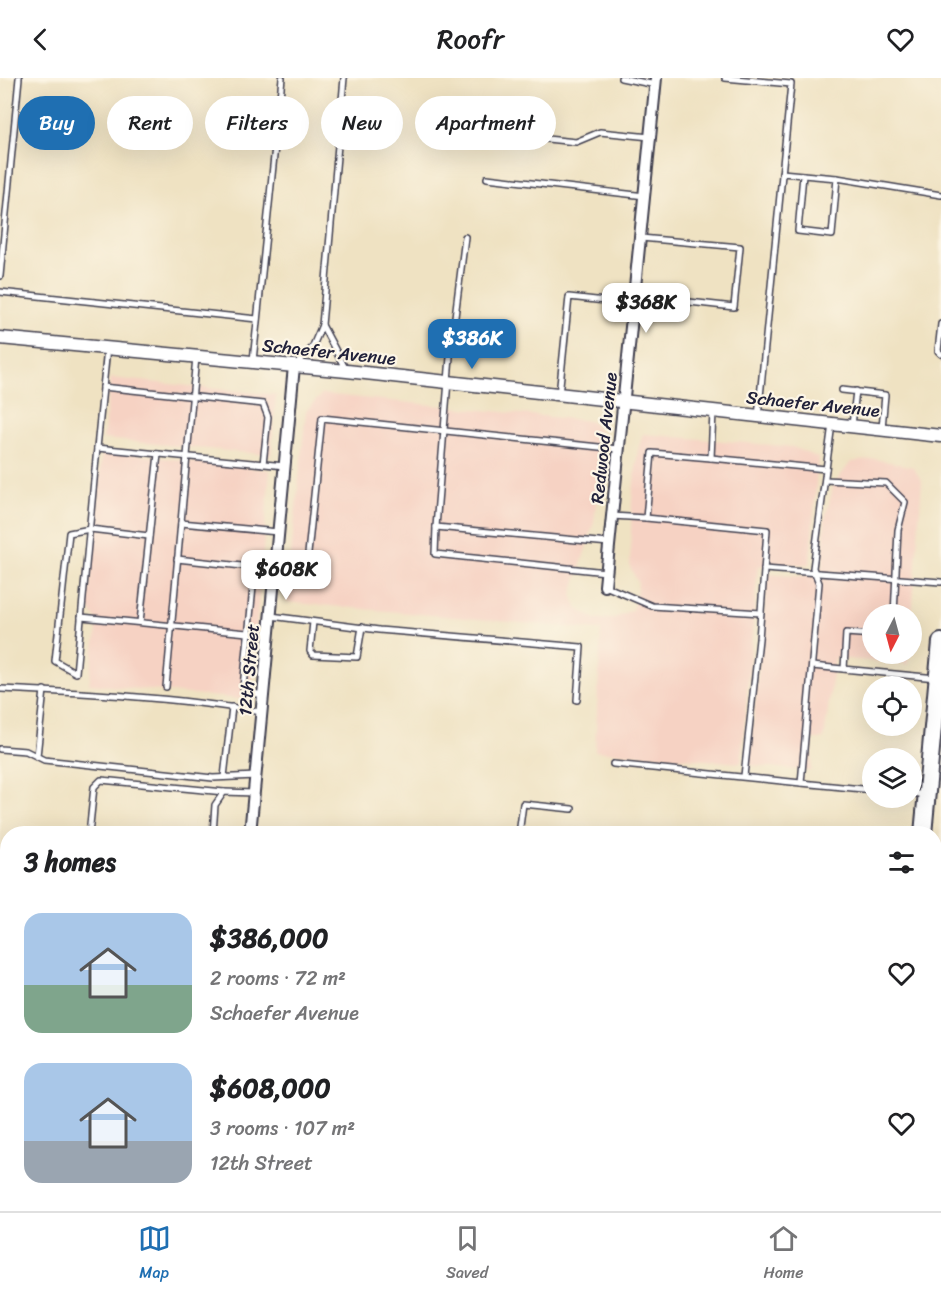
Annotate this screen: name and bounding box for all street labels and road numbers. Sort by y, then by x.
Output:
street label: Schaefer Avenue [261,329,398,375]
street label: Redwood Avenue [581,370,627,505]
street label: Schaefer Avenue [745,381,882,427]
street label: 12th Street [229,622,269,717]

